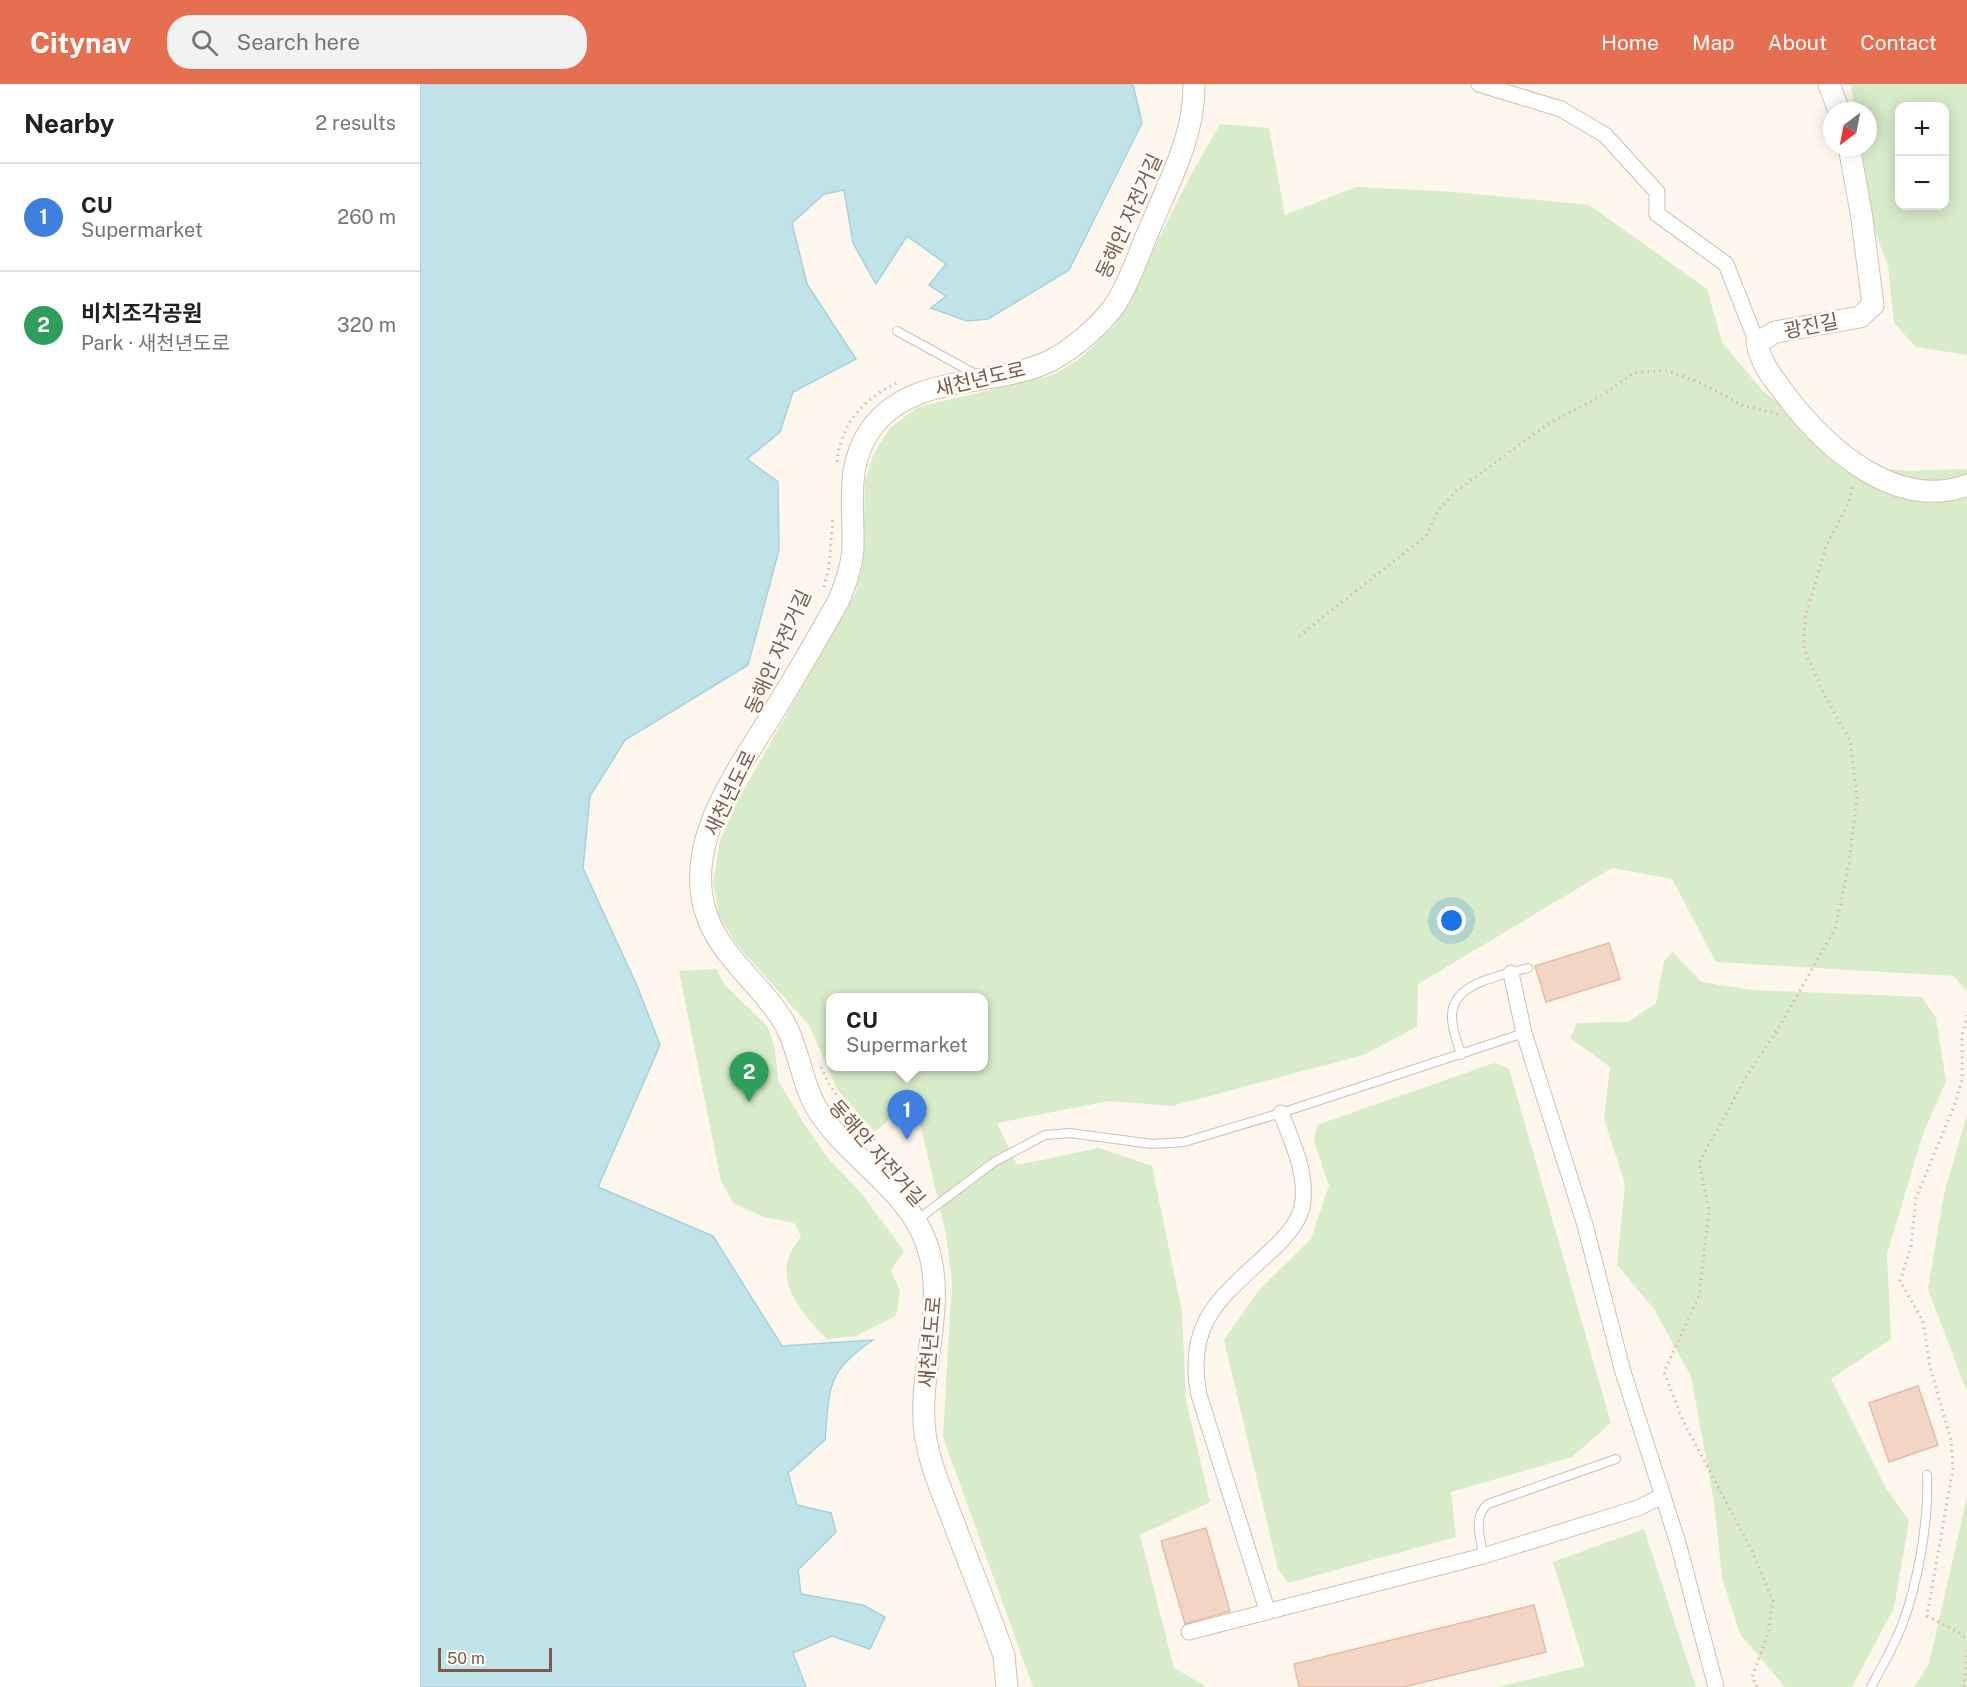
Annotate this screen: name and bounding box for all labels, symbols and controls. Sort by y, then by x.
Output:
search box [167,15,587,69]
text: Citynav [30,26,131,59]
icon: search [188,26,221,59]
text: Search here [236,29,360,55]
text: Home [1601,30,1659,55]
text: Map [1692,30,1735,55]
text: About [1768,30,1827,55]
text: Contact [1860,30,1937,55]
north arrow [1823,102,1877,156]
map controls [1895,102,1949,210]
button: + [1895,102,1949,156]
text: Nearby [24,108,114,139]
text: 2 results [315,111,396,135]
street label: 동해안 자전거길 [1091,150,1167,282]
button: − [1895,156,1949,210]
text: CU [81,192,113,218]
text: 1 [39,205,48,229]
text: 260 m [337,205,396,229]
text: Supermarket [81,218,203,242]
text: 비치조각공원 [81,300,202,326]
street label: 광진길 [1782,309,1840,343]
text: 2 [37,313,50,337]
text: 320 m [337,313,396,337]
text: Park · 새천년도로 [81,331,230,355]
street label: 새천년도로 [932,357,1028,401]
street label: 동해안 자전거길 [740,586,816,718]
street label: 새천년도로 [699,746,761,840]
your location [1437,906,1466,935]
popup [826,993,988,1071]
text: CU [846,1007,878,1033]
text: Supermarket [846,1033,968,1057]
pin: 2 [730,1052,768,1102]
pin: 1 [888,1090,926,1140]
street label: 동해안 자전거길 [824,1095,930,1211]
street label: 새천년도로 [914,1295,946,1389]
scale bar [438,1645,552,1672]
text: 50 m [447,1649,485,1668]

